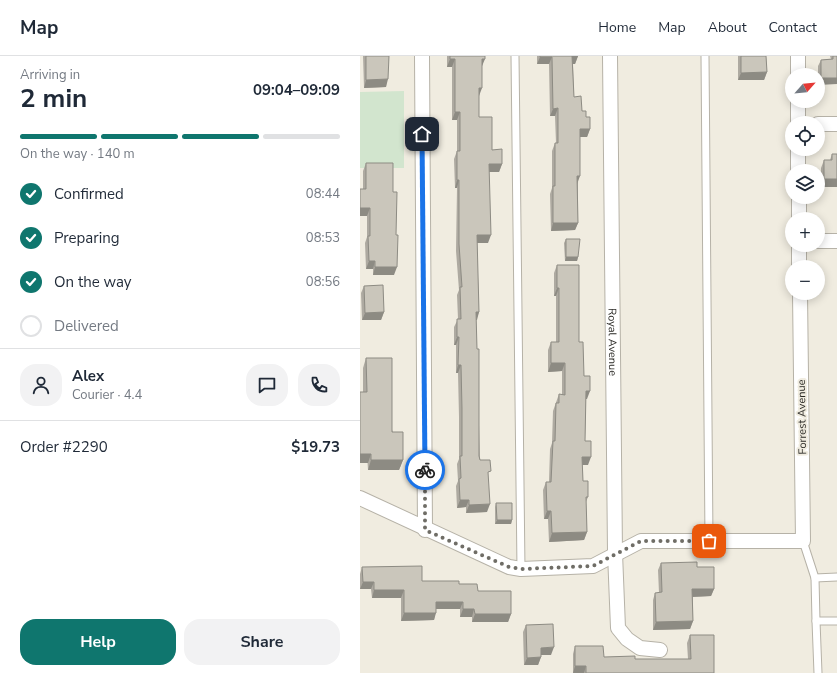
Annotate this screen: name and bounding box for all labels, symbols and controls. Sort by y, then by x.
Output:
text: Map [20,15,58,41]
text: Home [598,18,636,37]
text: Map [658,18,686,37]
text: About [708,18,747,37]
text: Contact [769,18,817,37]
text: Arriving in [20,66,80,84]
north arrow [785,68,825,108]
map controls [785,68,825,300]
text: 09:04–09:09 [253,80,340,100]
text: 2 min [20,81,87,116]
button: locate [785,116,825,156]
pin [405,117,439,151]
icon: home [411,123,433,145]
text: On the way · 140 m [20,145,135,163]
button: layers [785,164,825,204]
icon: check [20,183,42,205]
text: Confirmed [54,184,124,204]
text: 08:44 [306,185,340,203]
button: + [785,212,825,252]
icon: check [20,227,42,249]
text: Preparing [54,228,119,248]
text: 08:53 [306,229,340,247]
button: − [785,260,825,300]
icon: check [20,271,42,293]
text: On the way [54,272,132,292]
text: 08:56 [306,273,340,291]
street label: Royal Avenue [605,308,621,376]
text: Delivered [54,316,119,336]
button: person [20,364,62,406]
button: chat [246,364,288,406]
button: phone [298,364,340,406]
text: Alex [72,366,104,386]
street label: Forrest Avenue [794,379,810,455]
text: Courier · 4.4 [72,386,142,404]
text: Order #2290 [20,437,108,457]
text: $19.73 [291,437,340,457]
courier [405,450,445,490]
icon: bike [414,459,436,481]
pin [692,524,726,558]
icon: bag [698,530,720,552]
button: Help [20,619,176,665]
button: Share [184,619,340,665]

